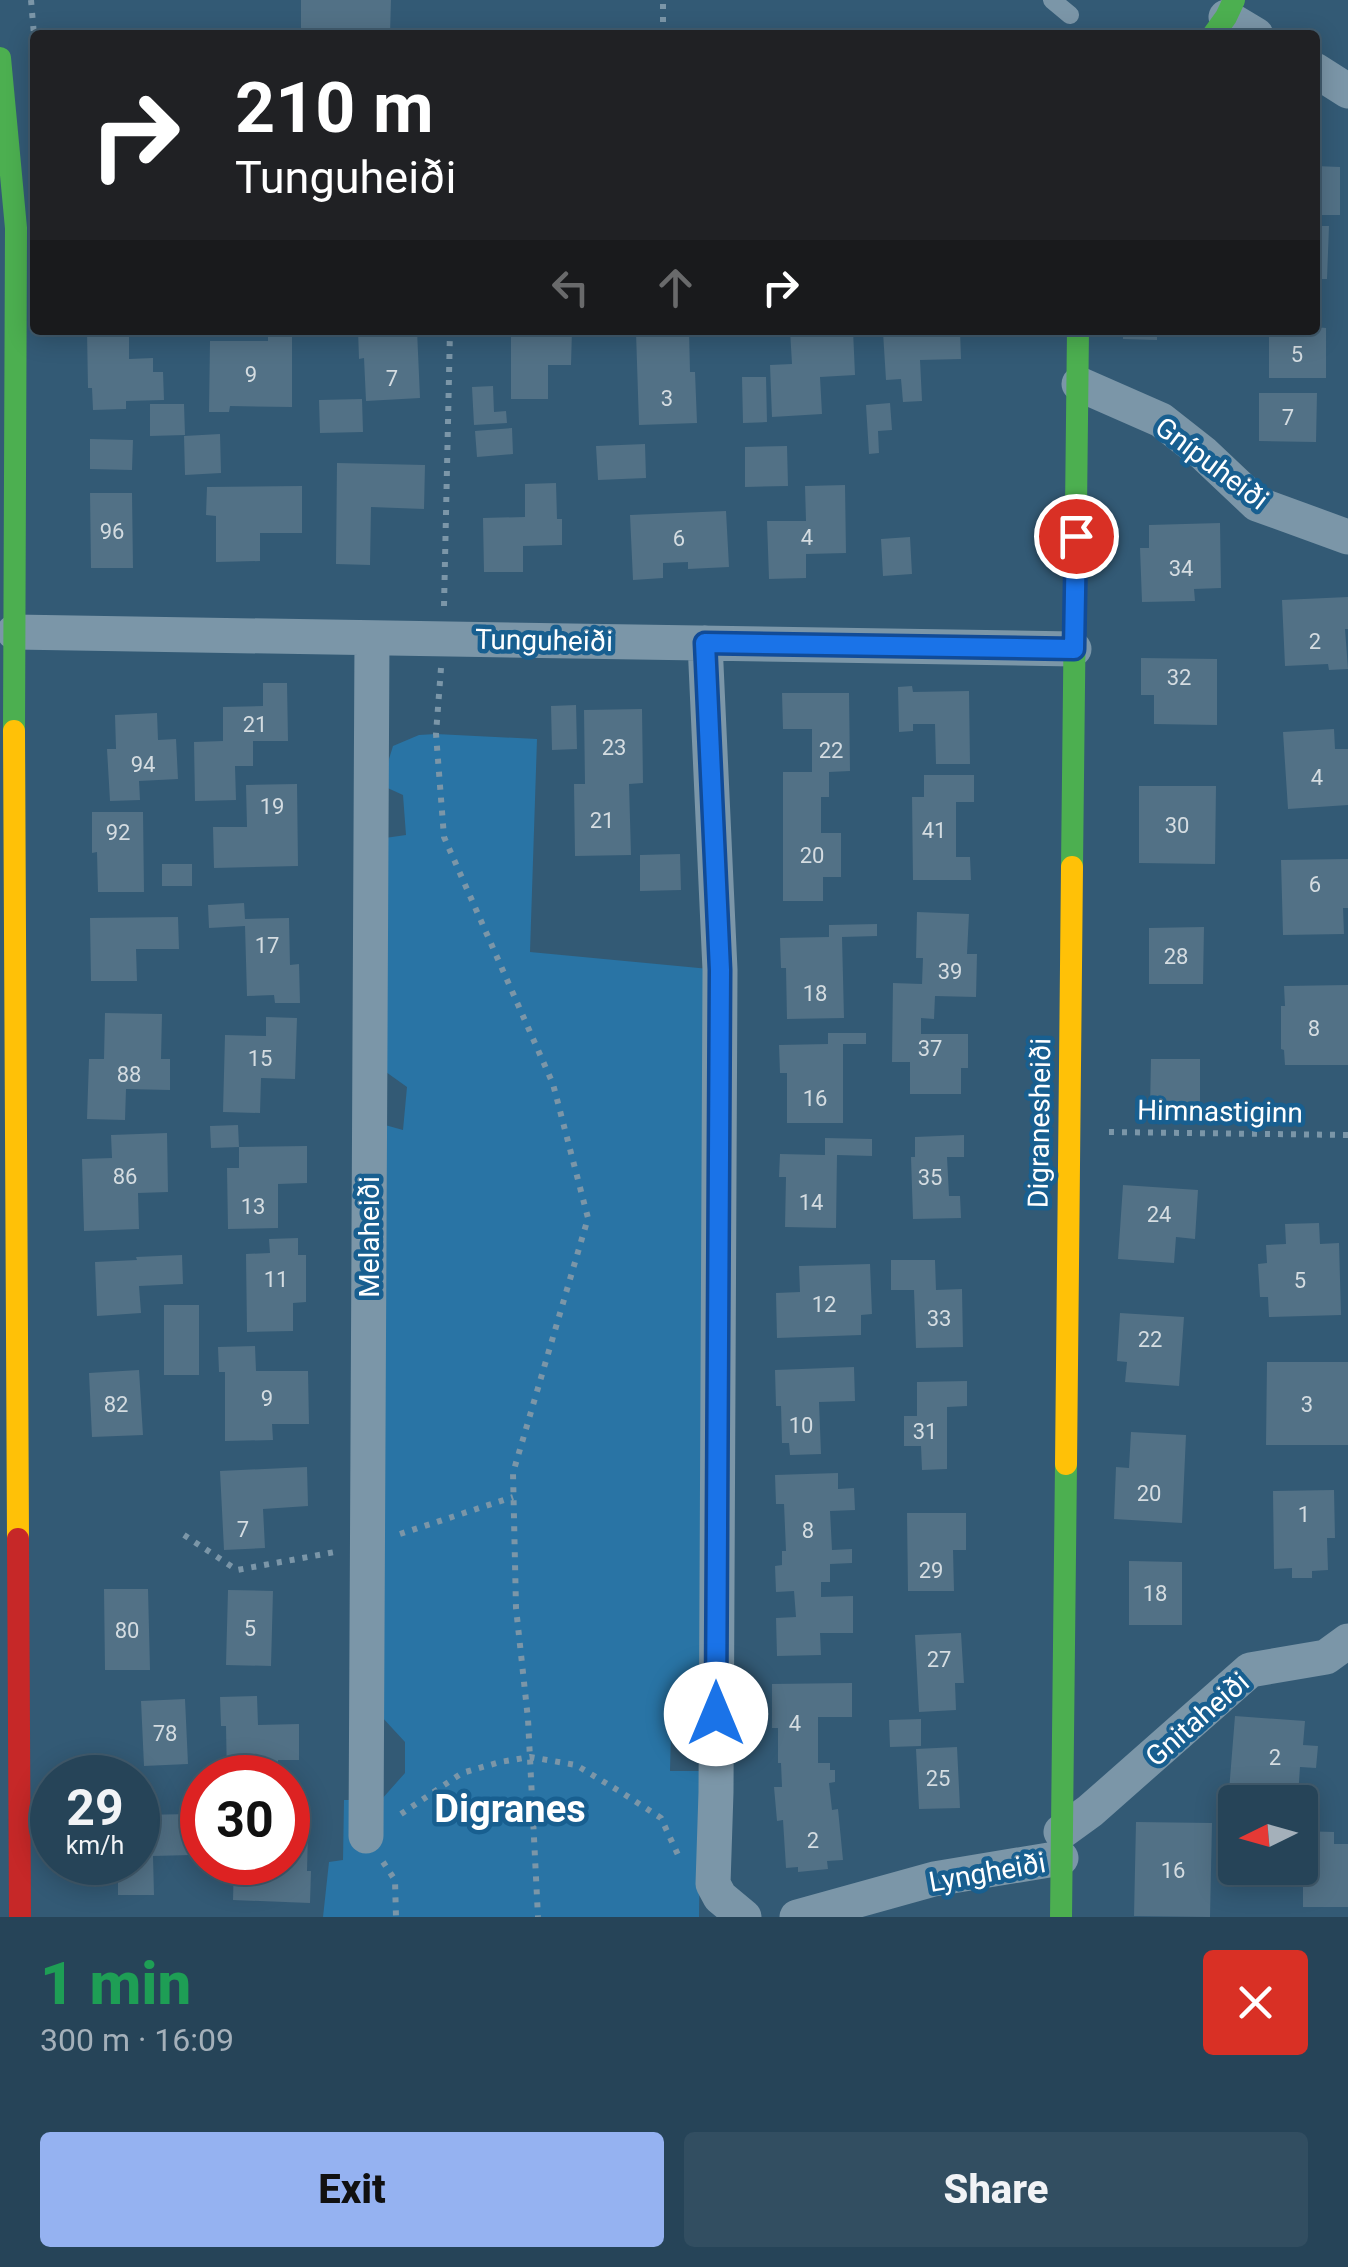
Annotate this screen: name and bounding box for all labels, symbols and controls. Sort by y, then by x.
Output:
text: 210 m [235,67,434,149]
icon: right [70,70,200,200]
text: Tunguheiði [235,151,456,204]
icon: left [543,260,598,315]
icon: ahead [648,260,703,315]
icon: right [753,260,808,315]
house number: 5 [1291,342,1303,367]
house number: 9 [245,362,257,387]
house number: 7 [386,366,398,391]
house number: 3 [661,386,673,411]
house number: 7 [1282,405,1294,430]
street label: Gnípuheiði [1149,410,1275,517]
pin [1034,494,1119,579]
icon: arrive [1049,509,1104,564]
house number: 96 [100,519,124,544]
house number: 4 [801,525,813,550]
house number: 6 [673,526,685,551]
house number: 34 [1169,556,1193,581]
street label: Tunguheiði [475,623,613,658]
house number: 2 [1309,629,1321,654]
house number: 32 [1167,665,1191,690]
house number: 21 [243,712,267,737]
house number: 23 [602,735,626,760]
house number: 22 [819,738,843,763]
house number: 94 [131,752,155,777]
house number: 4 [1311,765,1323,790]
house number: 19 [260,794,284,819]
house number: 21 [590,808,614,833]
house number: 30 [1165,813,1189,838]
house number: 41 [922,818,946,843]
house number: 92 [106,820,130,845]
house number: 20 [800,843,824,868]
house number: 6 [1309,872,1321,897]
house number: 17 [255,933,279,958]
house number: 28 [1164,944,1188,969]
house number: 39 [938,959,962,984]
house number: 18 [803,981,827,1006]
house number: 8 [1308,1016,1320,1041]
house number: 37 [918,1036,942,1061]
street label: Digranesheiði [1022,1038,1057,1208]
house number: 15 [248,1046,272,1071]
house number: 88 [117,1062,141,1087]
house number: 16 [803,1086,827,1111]
street label: Himnastiginn [1137,1094,1303,1129]
house number: 86 [113,1164,137,1189]
house number: 35 [918,1165,942,1190]
street label: Melaheiði [353,1176,386,1298]
house number: 14 [799,1190,823,1215]
house number: 13 [241,1194,265,1219]
house number: 24 [1147,1202,1171,1227]
house number: 11 [264,1267,288,1292]
house number: 5 [1294,1268,1306,1293]
house number: 12 [812,1292,836,1317]
house number: 33 [927,1306,951,1331]
house number: 22 [1138,1327,1162,1352]
house number: 9 [261,1386,273,1411]
house number: 82 [104,1392,128,1417]
house number: 3 [1301,1392,1313,1417]
house number: 10 [789,1413,813,1438]
house number: 31 [913,1419,937,1444]
house number: 20 [1137,1481,1161,1506]
house number: 1 [1298,1502,1310,1527]
house number: 7 [237,1517,249,1542]
house number: 8 [802,1518,814,1543]
house number: 29 [919,1558,943,1583]
house number: 18 [1143,1581,1167,1606]
house number: 5 [244,1616,256,1641]
house number: 80 [115,1618,139,1643]
house number: 27 [927,1647,951,1672]
position arrow [664,1662,768,1766]
street label: Gnitaheiði [1139,1666,1256,1773]
house number: 4 [789,1711,801,1736]
house number: 78 [153,1721,177,1746]
house number: 2 [1269,1745,1281,1770]
speed limit sign: 30 [180,1755,310,1885]
house number: 25 [926,1766,950,1791]
text: 29 [66,1779,124,1837]
north arrow [1218,1785,1318,1885]
map controls [1218,1785,1318,1885]
district label: Digranes [434,1787,586,1831]
house number: 2 [807,1828,819,1853]
text: km/h [66,1831,124,1860]
street label: Lyngheiði [926,1846,1048,1899]
house number: 16 [1161,1858,1185,1883]
text: 1 min [40,1948,191,2019]
button: close [1203,1950,1308,2055]
text: 300 m · 16:09 [40,2021,234,2059]
button: Exit [40,2132,664,2247]
button: Share [684,2132,1308,2247]

